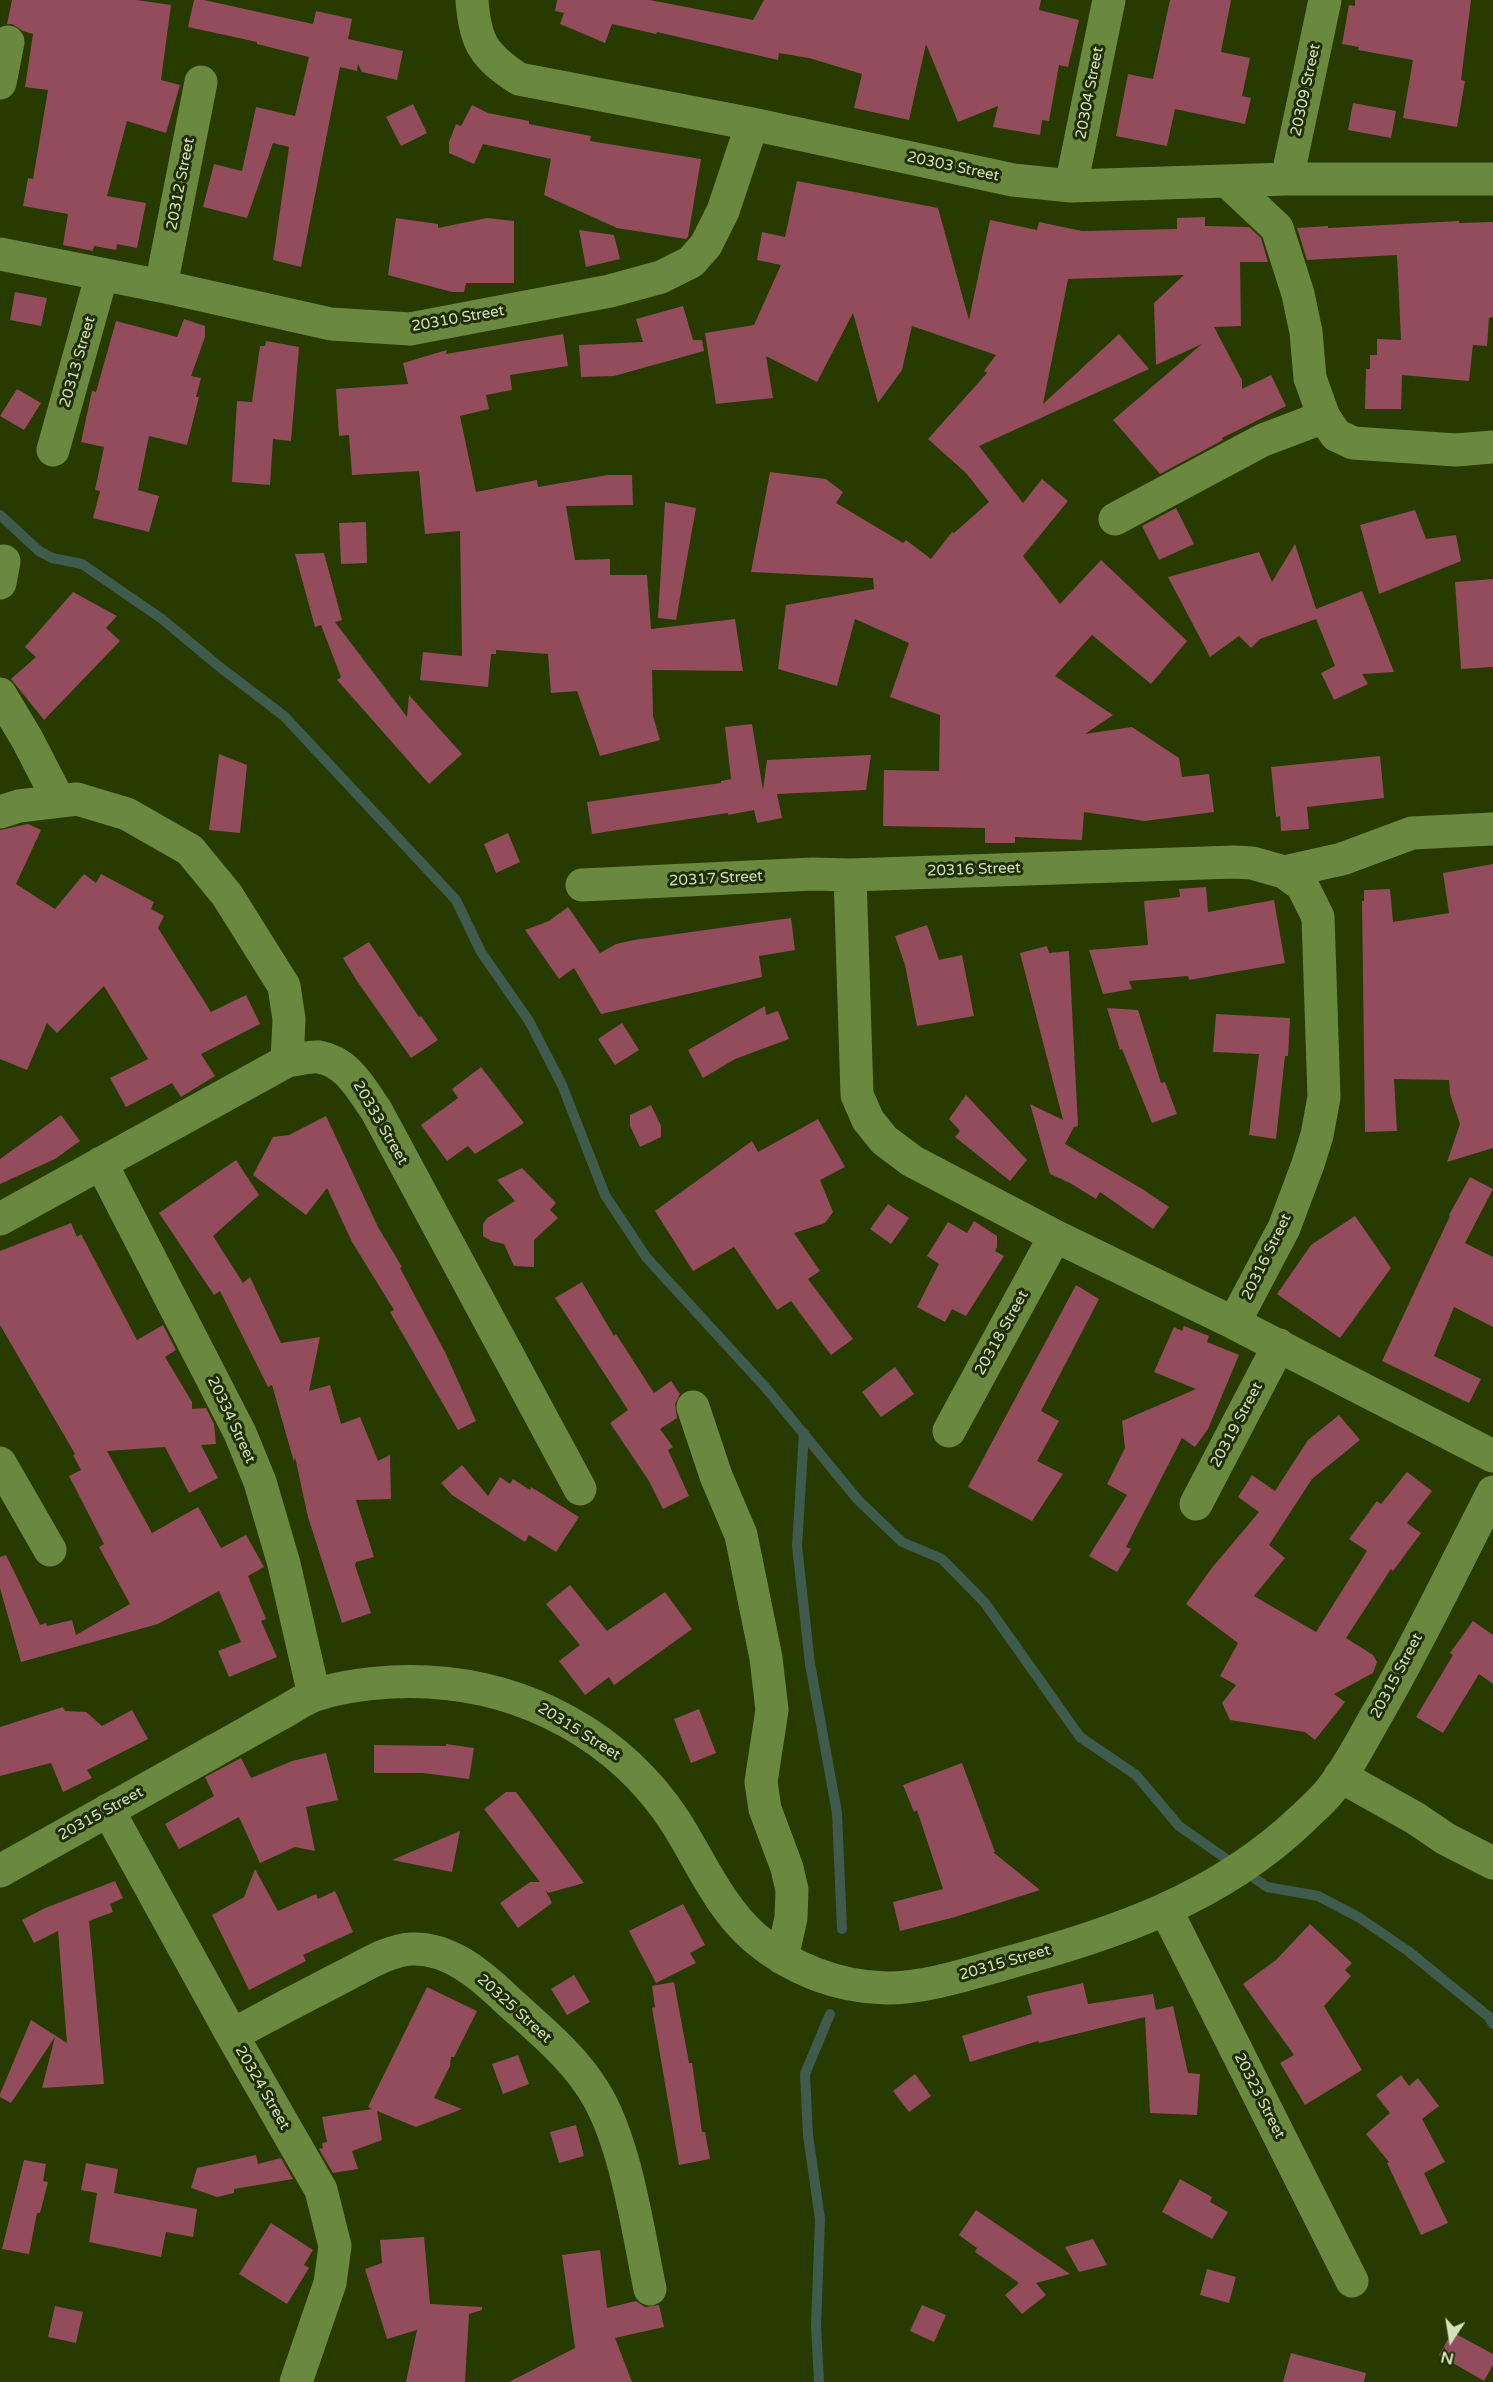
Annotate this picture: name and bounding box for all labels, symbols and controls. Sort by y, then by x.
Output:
street label: 20309 Street [1287,42,1325,138]
street label: 20304 Street [1072,45,1108,141]
street label: 20312 Street [163,136,199,232]
street label: 20303 Street [905,148,1001,186]
street label: 20310 Street [410,302,506,336]
street label: 20313 Street [56,314,100,410]
street label: 20316 Street [927,859,1021,881]
street label: 20317 Street [669,868,763,890]
street label: 20333 Street [349,1078,411,1168]
street label: 20316 Street [1238,1211,1296,1303]
street label: 20318 Street [971,1288,1033,1378]
street label: 20334 Street [203,1374,259,1466]
street label: 20319 Street [1207,1379,1267,1471]
street label: 20315 Street [1367,1630,1427,1722]
street label: 20315 Street [534,1699,624,1765]
street label: 20315 Street [56,1783,146,1845]
street label: 20315 Street [957,1941,1053,1985]
street label: 20325 Street [473,1971,555,2047]
street label: 20324 Street [231,2043,293,2133]
street label: 20323 Street [1230,2050,1288,2142]
north arrow [1421,2310,1481,2370]
text: N [1439,2346,1456,2369]

